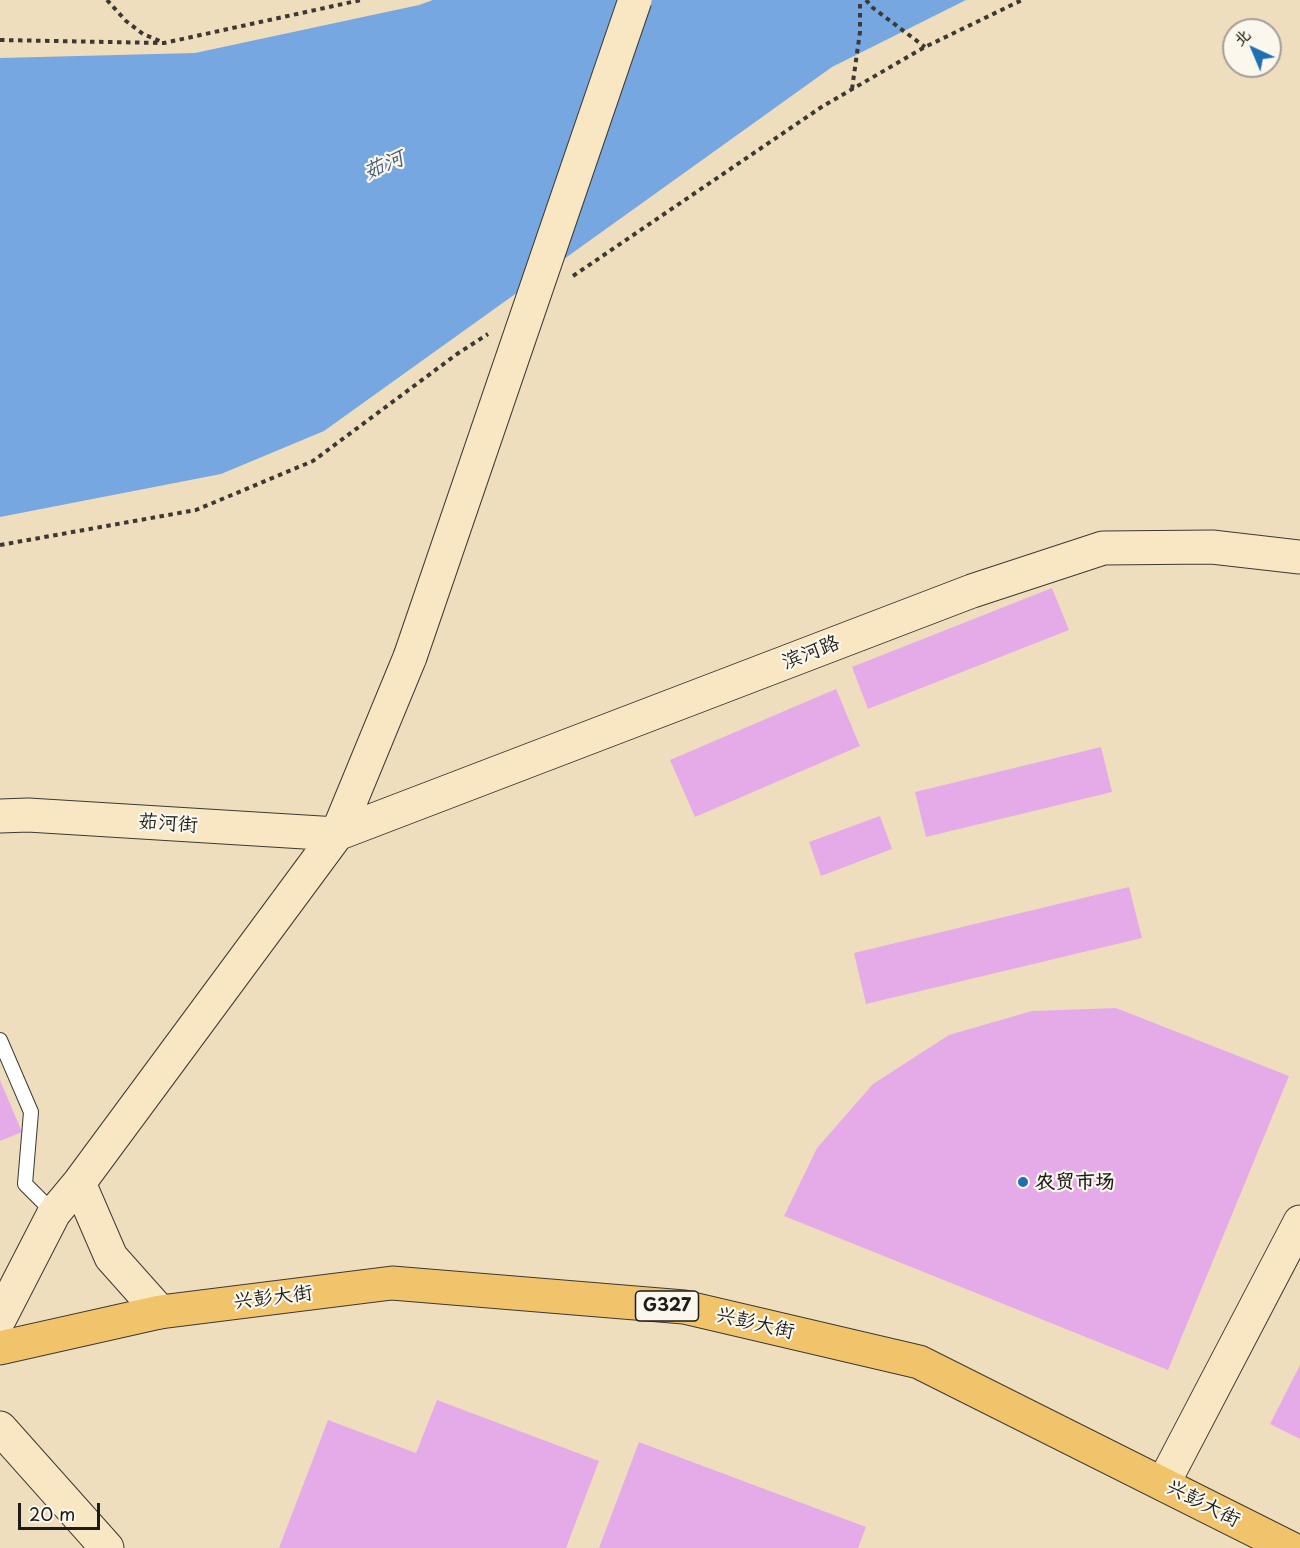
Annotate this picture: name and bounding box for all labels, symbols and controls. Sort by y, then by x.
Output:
north arrow [1222,18,1282,78]
text: 北 [1227,22,1255,51]
water label: 茹河 [360,146,408,186]
street label: 滨河路 [779,631,843,675]
street label: 茹河街 [137,810,199,838]
place label: 农贸市场 [1035,1170,1115,1194]
marker: 农贸市场 [1016,1175,1030,1189]
street label: 兴彭大街 [232,1281,314,1315]
road number: G327 [636,1291,698,1321]
street label: 兴彭大街 [713,1303,797,1345]
street label: 兴彭大街 [1162,1475,1244,1533]
scale bar [21,1491,104,1529]
text: 20 m [29,1500,75,1527]

